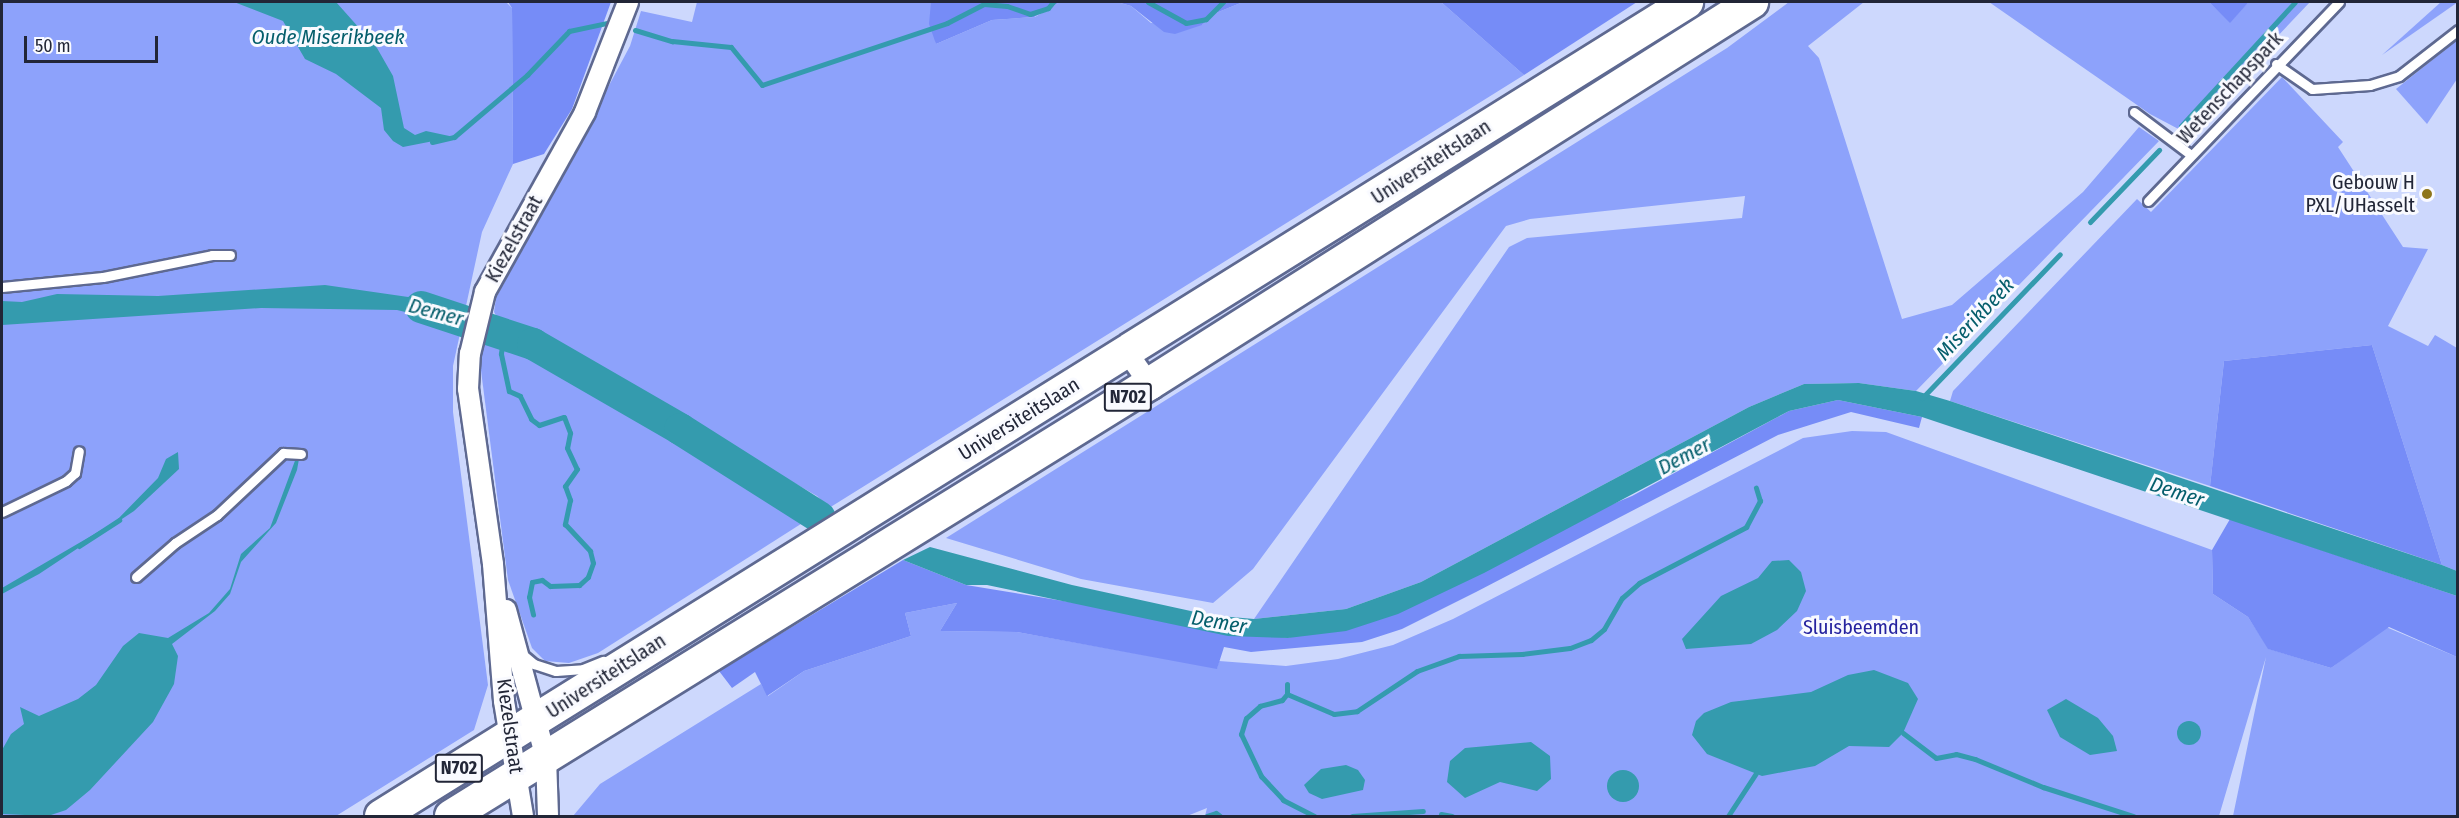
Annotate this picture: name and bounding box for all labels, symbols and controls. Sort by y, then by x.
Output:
scale bar [27,24,160,62]
water label: Oude Miserikbeek [251,24,405,50]
street label: Wetenschapspark [2172,27,2288,149]
text: 50 m [35,35,71,57]
street label: Universiteitslaan [1367,114,1495,210]
place label: Gebouw H PXL/UHasselt [2306,170,2415,217]
marker: Gebouw H PXL/UHasselt [2420,187,2434,201]
street label: Kiezelstraat [480,191,548,287]
water label: Miserikbeek [1931,273,2019,365]
water label: Demer [406,293,466,331]
street label: Universiteitslaan [954,372,1084,466]
road number: N702 [1102,382,1154,412]
water label: Demer [1654,432,1714,480]
water label: Demer [2147,471,2207,513]
water label: Demer [1189,605,1249,639]
park label: Sluisbeemden [1803,615,1919,639]
street label: Universiteitslaan [542,628,670,724]
street label: Kiezelstraat [491,677,529,775]
road number: N702 [434,753,484,783]

